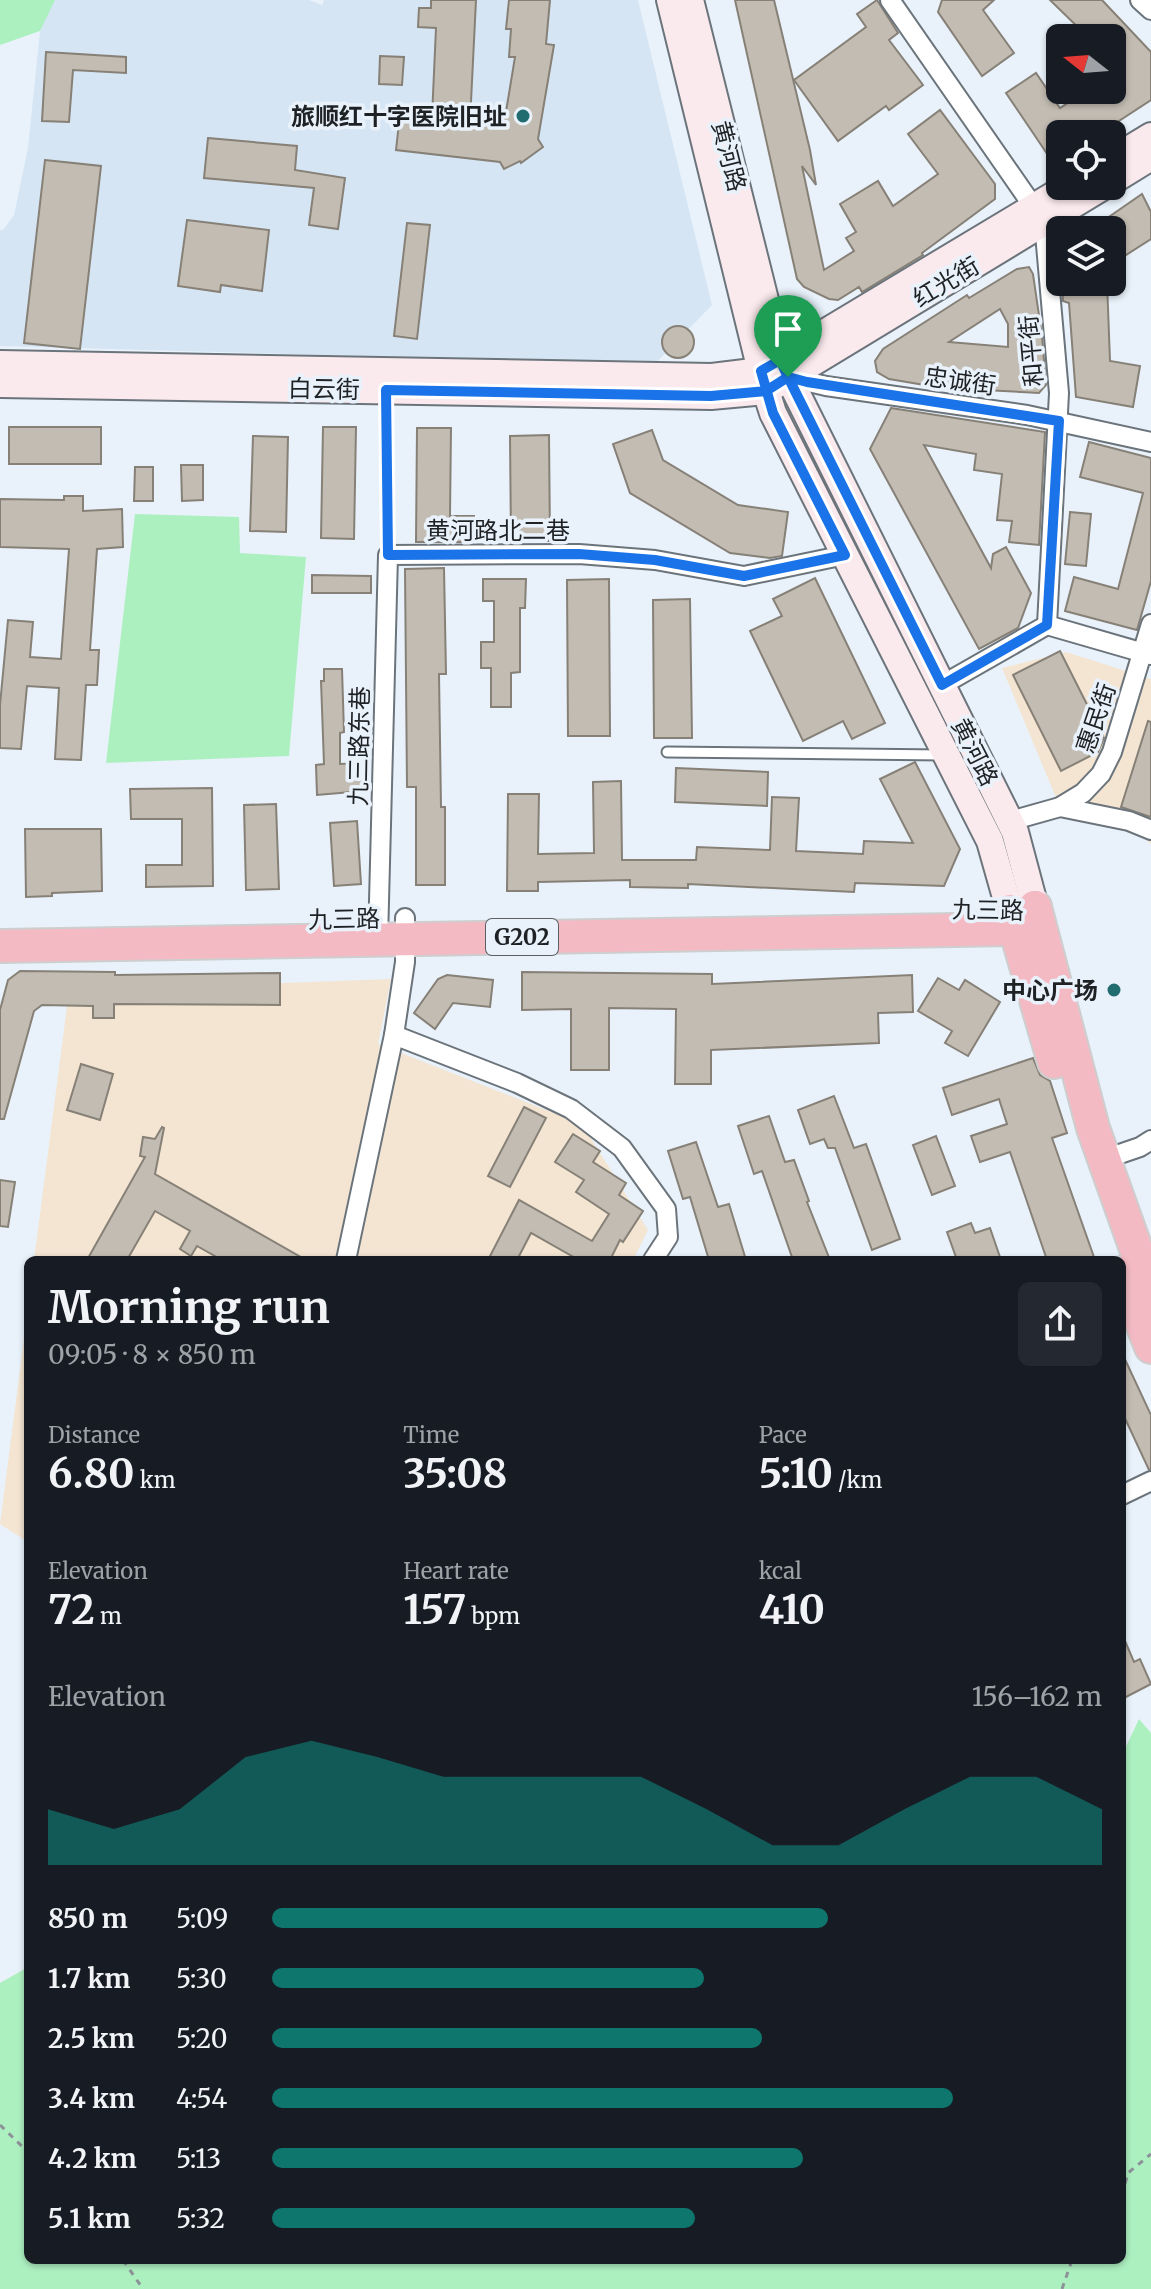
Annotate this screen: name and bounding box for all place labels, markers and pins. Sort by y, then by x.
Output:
place label: 旅顺红十字医院旧址 [291,101,507,132]
marker: 旅顺红十字医院旧址 [514,107,532,125]
pin [754,295,822,377]
place label: 中心广场 [1002,975,1098,1006]
marker: 中心广场 [1105,981,1123,999]

